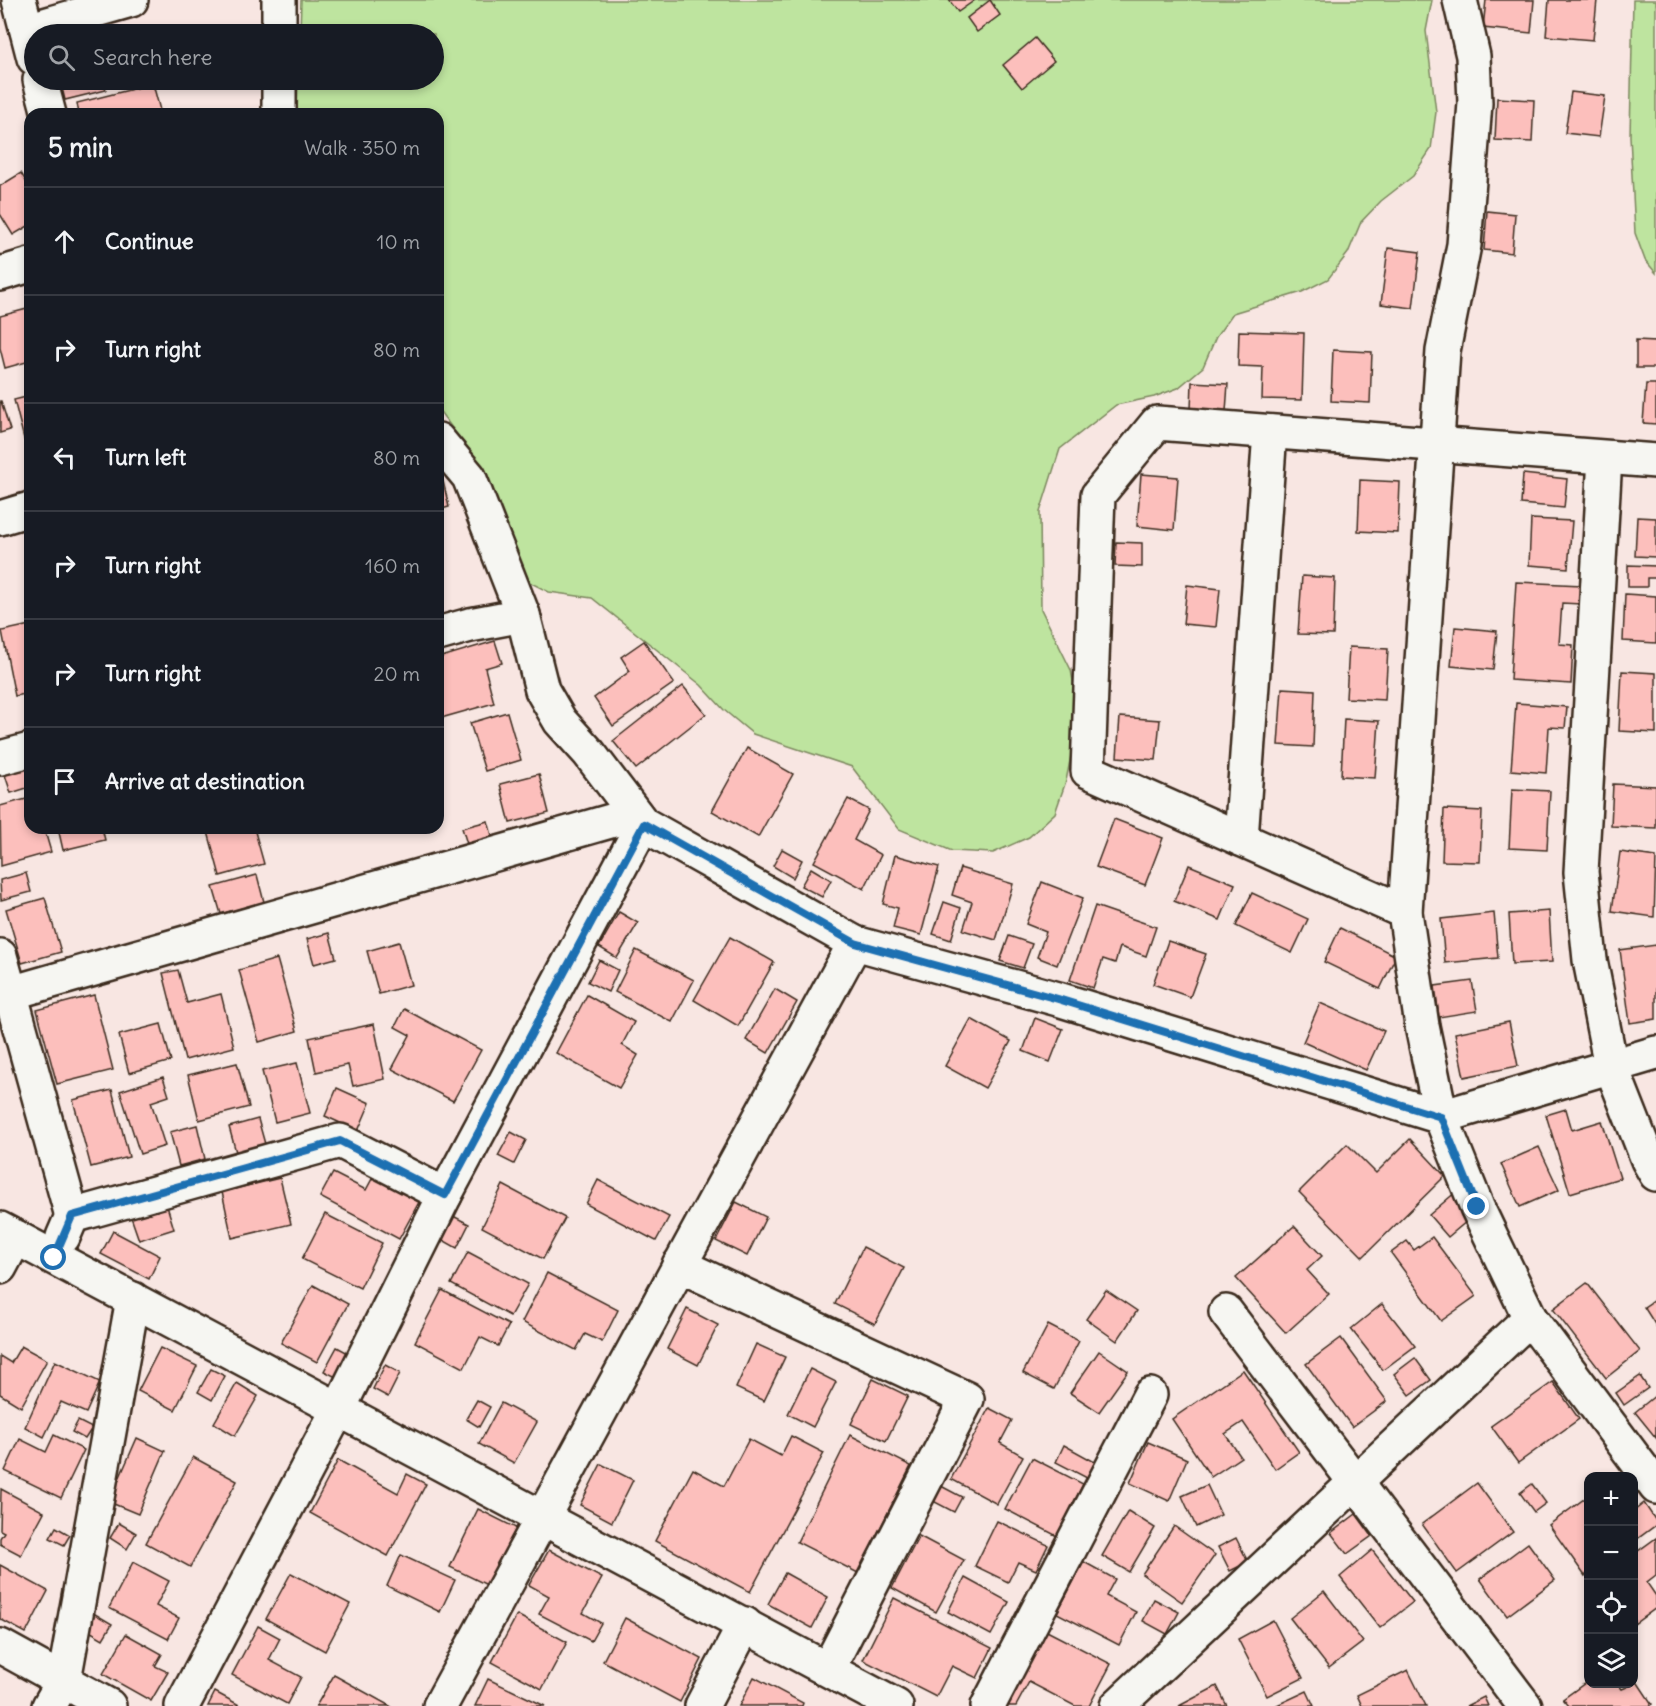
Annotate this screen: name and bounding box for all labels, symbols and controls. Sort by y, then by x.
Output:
search box [24,24,444,90]
icon: search [45,41,78,74]
text: Search here [93,43,212,71]
text: 5 min [48,131,113,164]
text: Walk · 350 m [304,135,420,160]
icon: ahead [48,225,81,258]
text: Continue [105,227,194,255]
text: 10 m [377,229,420,254]
icon: right [48,333,81,366]
text: Turn right [105,335,201,363]
text: 80 m [373,337,420,362]
icon: left [48,441,81,474]
text: Turn left [105,443,186,471]
text: 80 m [373,445,420,470]
icon: right [48,549,81,582]
text: Turn right [105,551,201,579]
text: 160 m [365,553,420,578]
icon: right [48,657,81,690]
text: Turn right [105,659,201,687]
text: 20 m [374,661,420,686]
icon: arrive [48,765,81,798]
text: Arrive at destination [105,767,305,795]
route end [1463,1193,1489,1219]
route start [40,1244,66,1270]
map controls [1584,1472,1638,1688]
button: + [1584,1472,1638,1526]
button: − [1584,1526,1638,1580]
button: locate [1584,1580,1638,1634]
button: layers [1584,1634,1638,1688]

